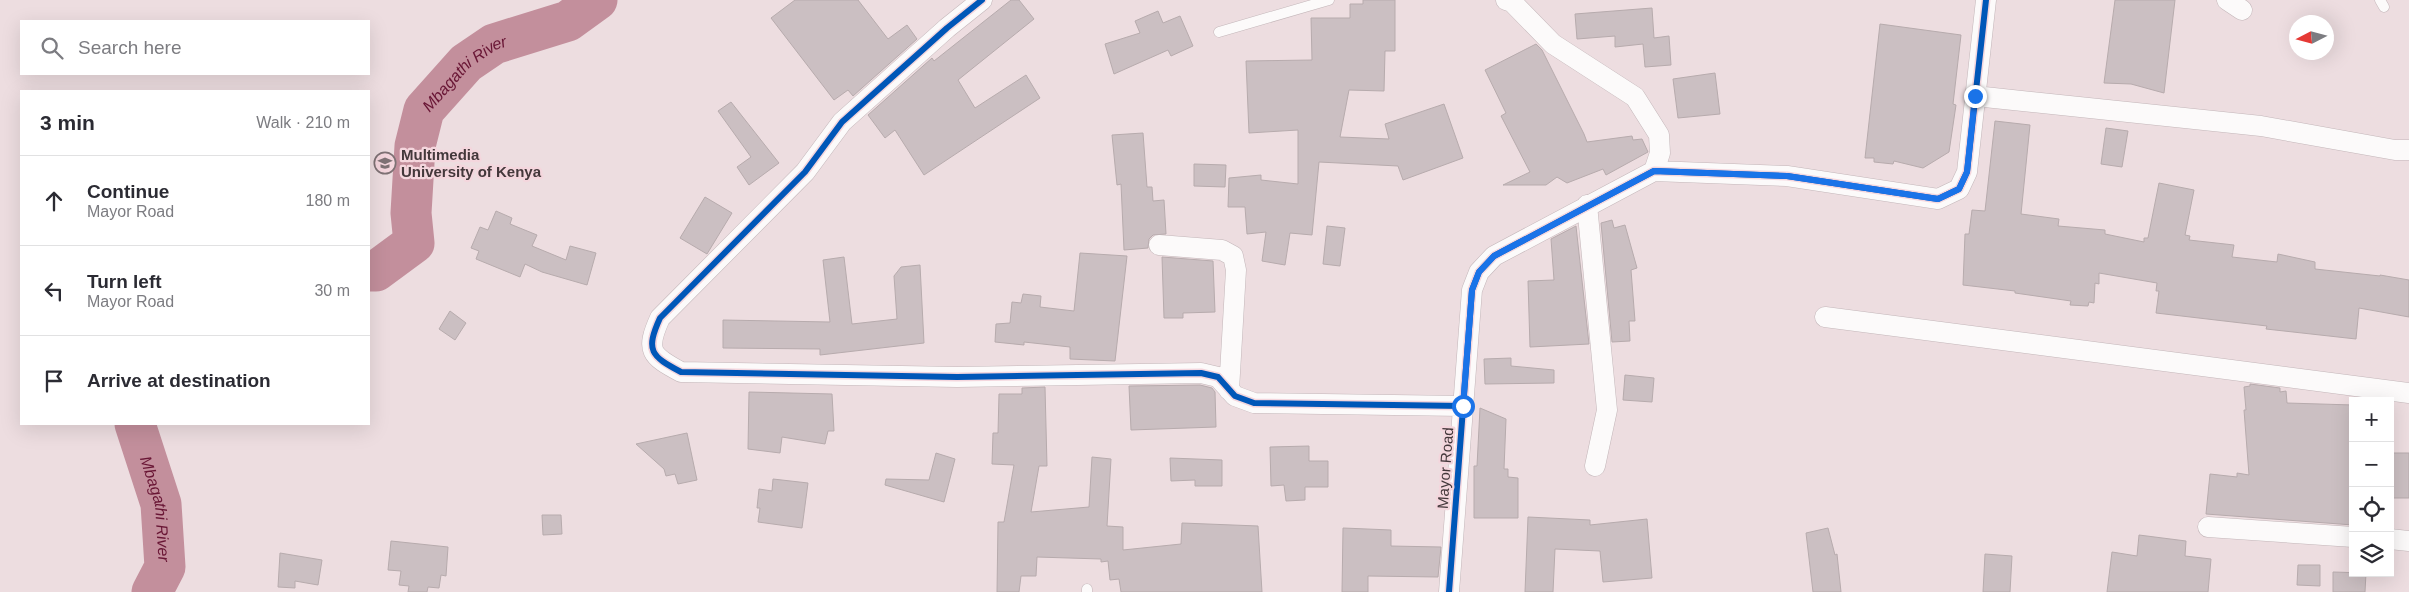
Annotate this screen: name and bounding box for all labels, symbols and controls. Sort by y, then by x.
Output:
north arrow [2289,15,2334,60]
search box [20,20,370,75]
water label: Mbagathi River [419,32,509,114]
icon: search [38,34,66,62]
text: Search here [78,37,182,58]
route end [1964,85,1987,108]
text: 3 min [40,111,95,134]
text: Walk · 210 m [256,114,350,131]
place label: Multimedia University of Kenya [401,146,542,180]
school or university icon: Multimedia University of Kenya [373,151,397,175]
text: Continue [87,181,169,202]
icon: ahead [40,187,68,215]
text: 180 m [306,192,350,209]
text: Mayor Road [87,203,174,220]
text: Turn left [87,271,162,292]
icon: left [40,277,68,305]
text: 30 m [314,282,350,299]
text: Mayor Road [87,293,174,310]
icon: arrive [40,367,68,395]
text: Arrive at destination [87,370,271,391]
route start [1452,395,1475,418]
map controls [2349,397,2394,577]
button: + [2349,397,2394,442]
street label: Mayor Road [1434,427,1456,509]
button: − [2349,442,2394,487]
water label: Mbagathi River [137,454,173,563]
button: locate [2349,487,2394,532]
button: layers [2349,532,2394,577]

